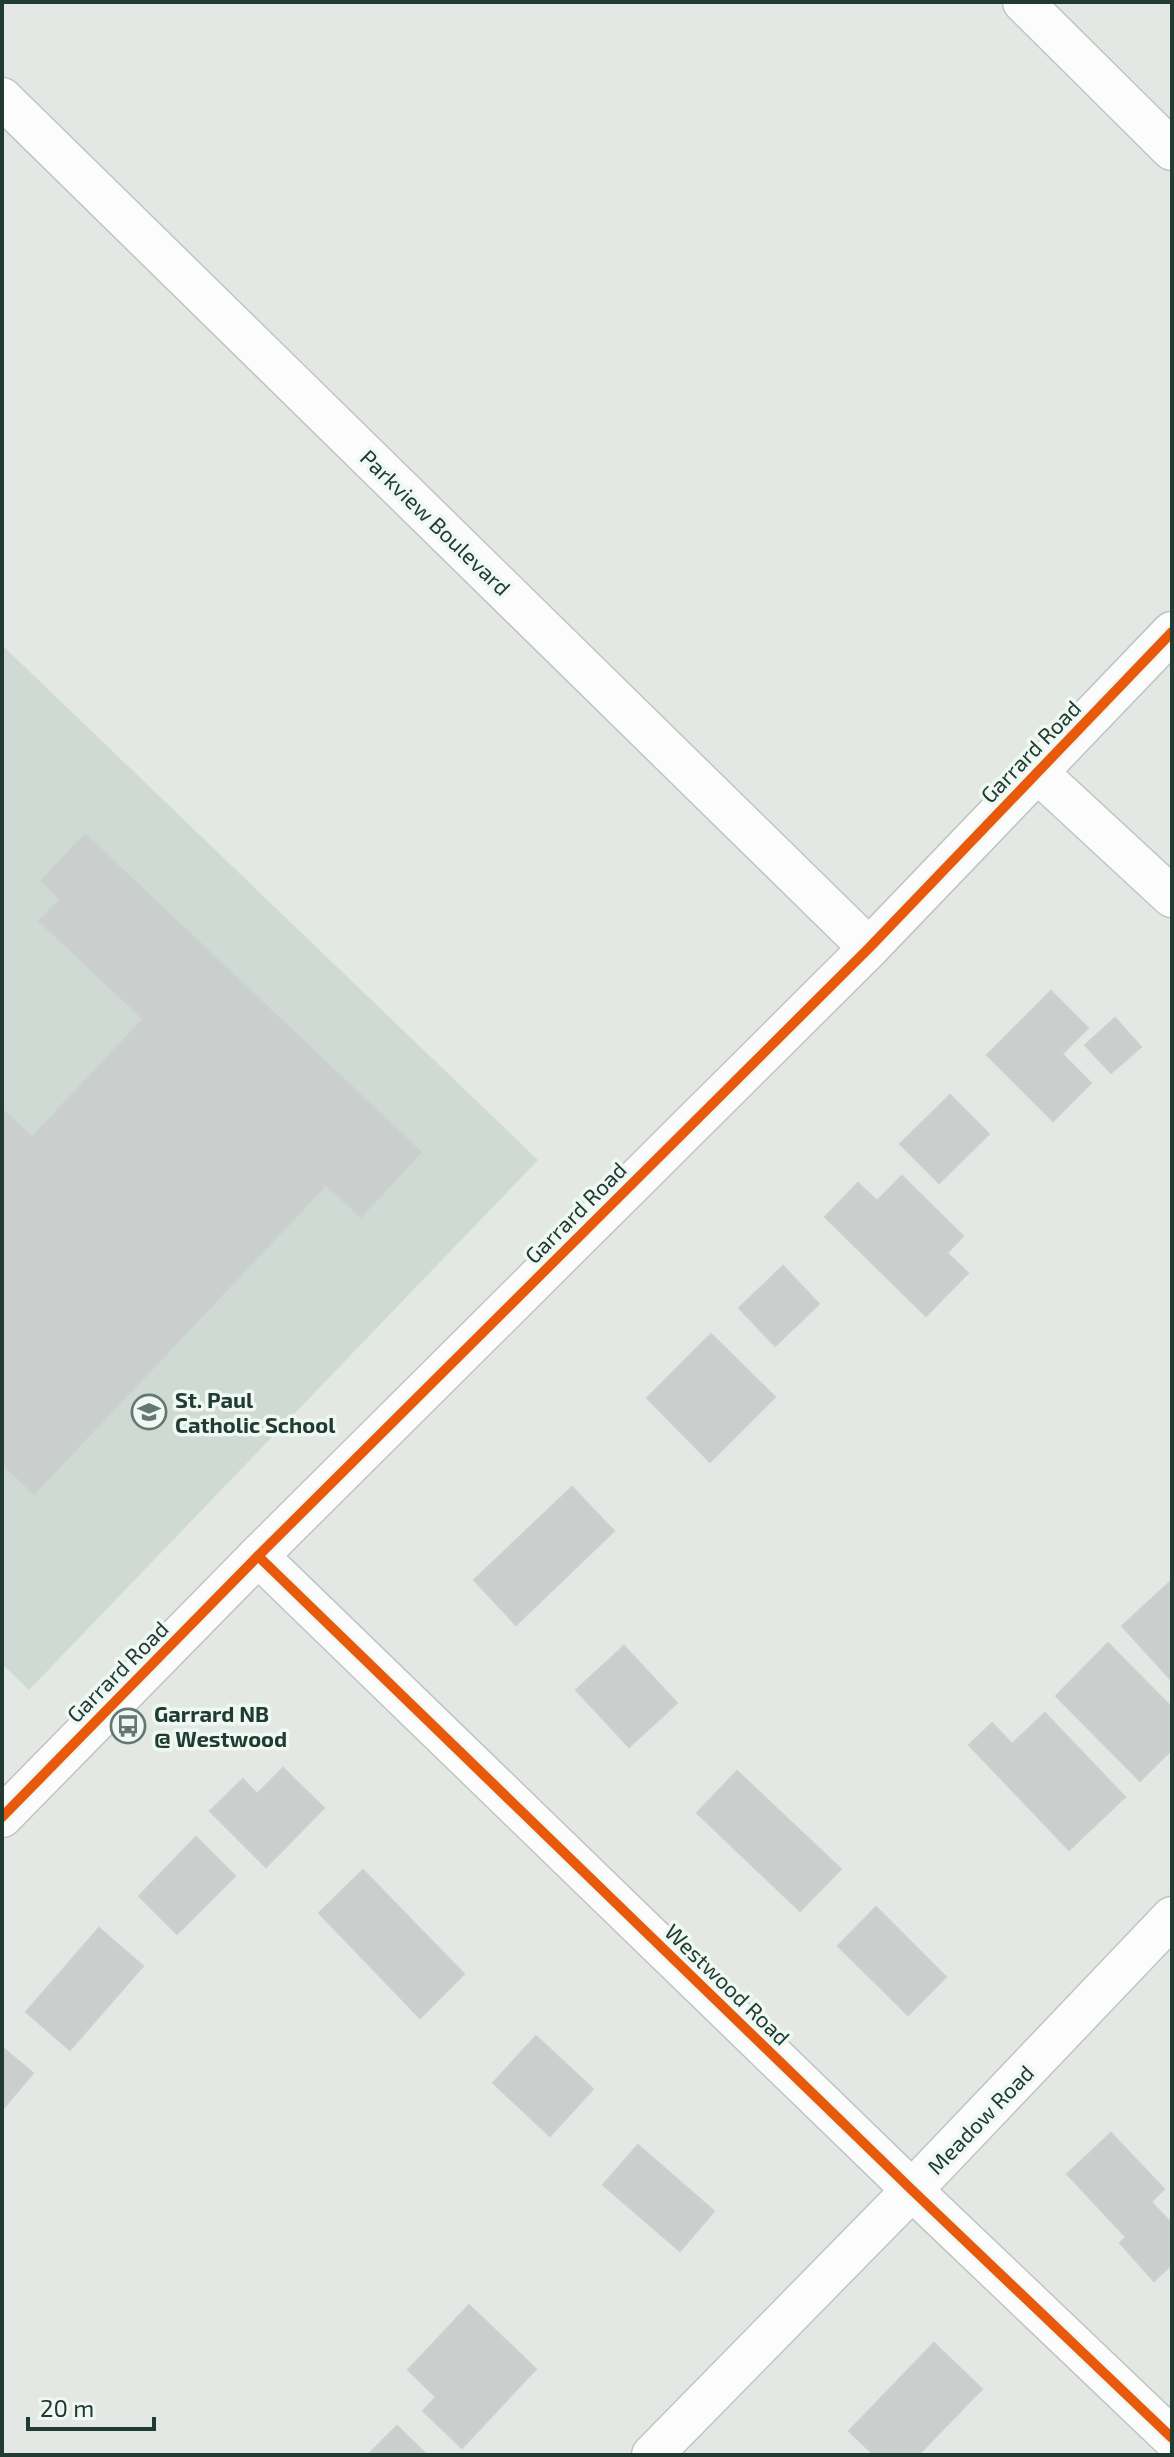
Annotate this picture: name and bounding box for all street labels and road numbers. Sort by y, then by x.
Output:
street label: Parkview Boulevard [356,444,516,600]
street label: Garrard Road [975,694,1085,808]
street label: Garrard Road [519,1156,631,1268]
street label: Garrard Road [61,1615,173,1727]
street label: Westwood Road [660,1918,796,2050]
street label: Meadow Road [922,2059,1038,2179]

